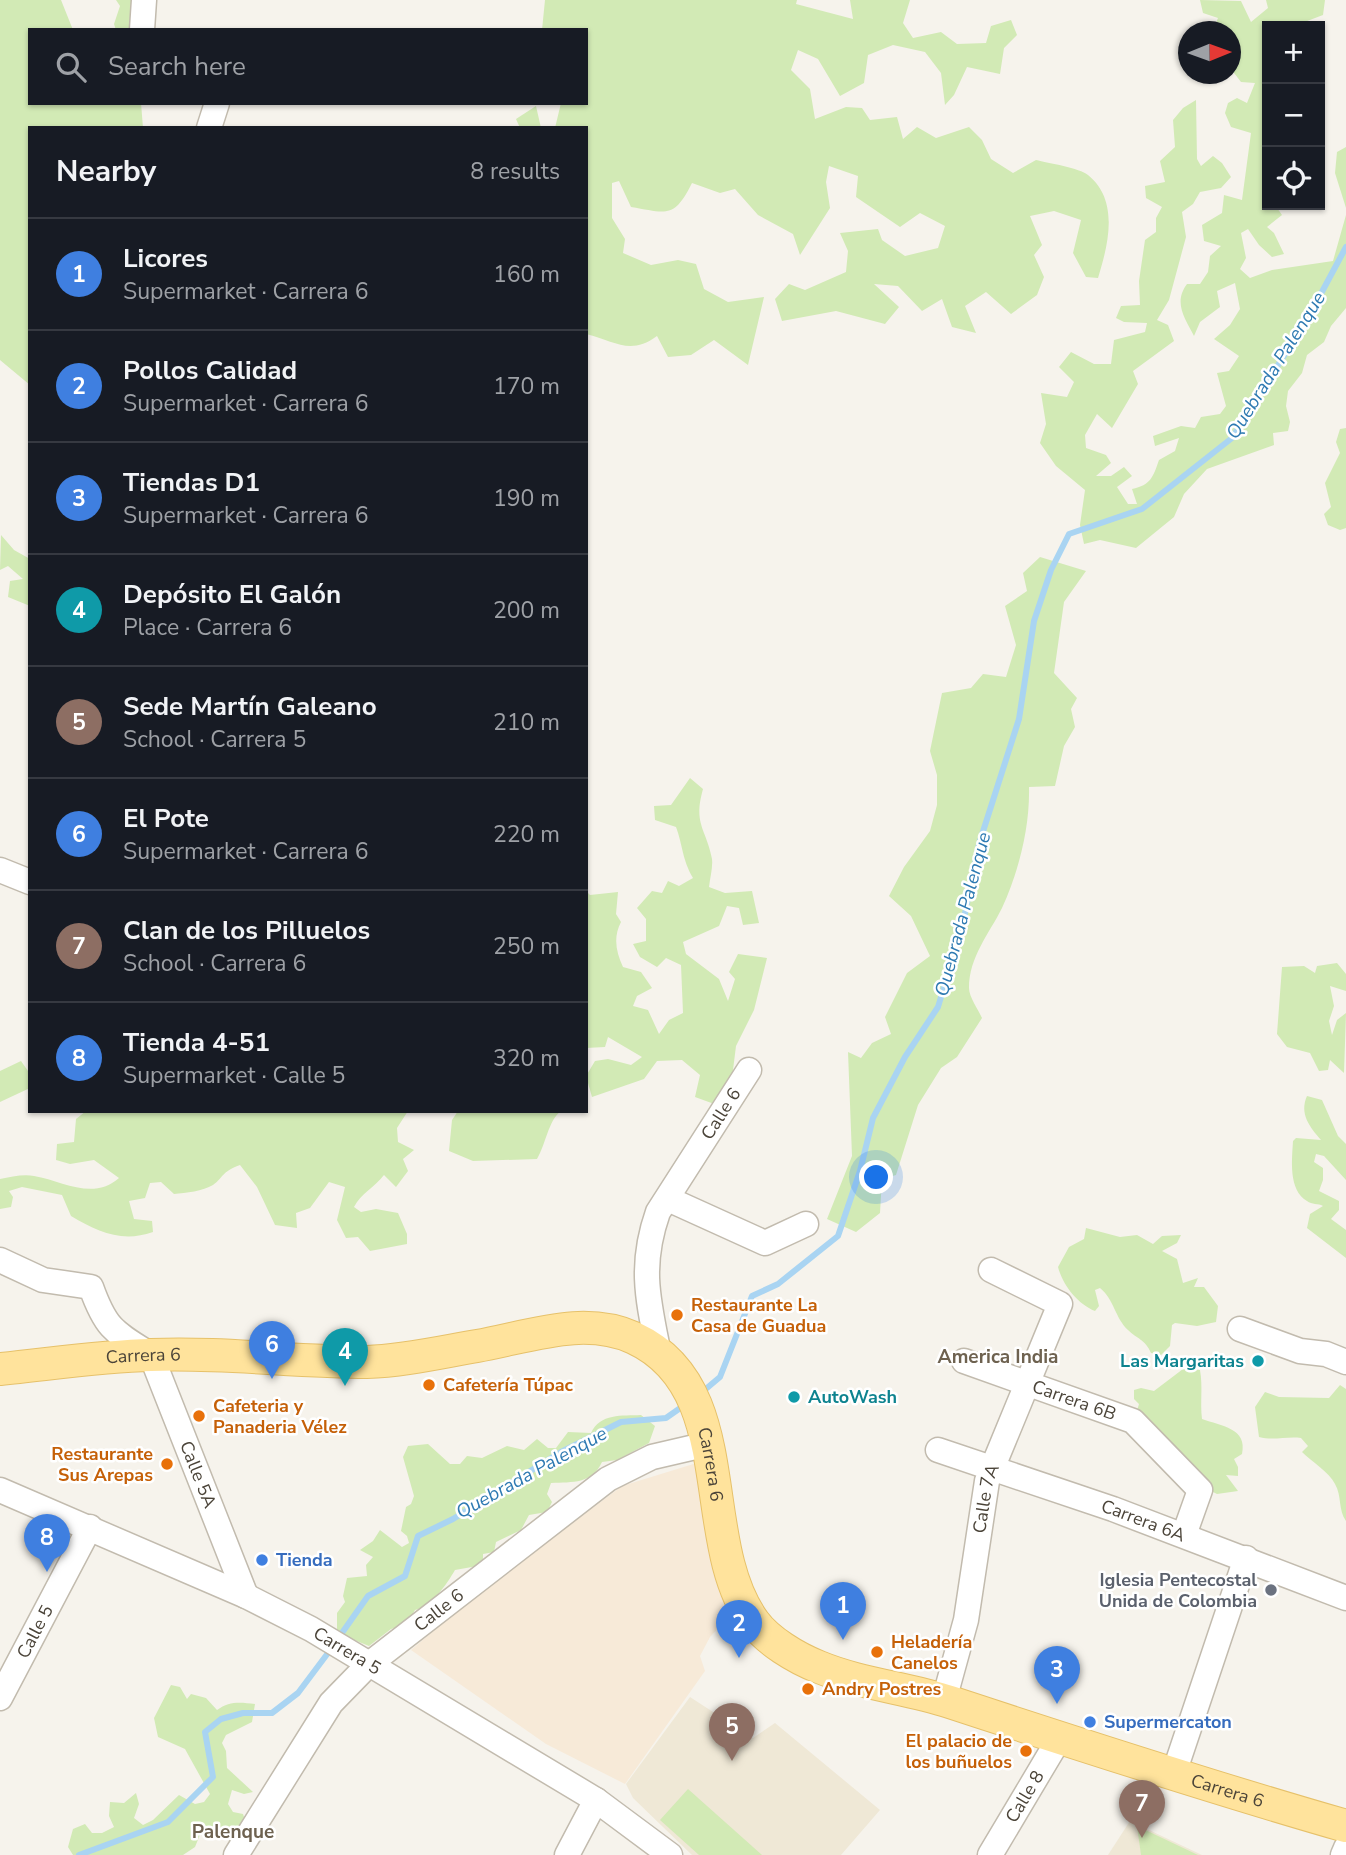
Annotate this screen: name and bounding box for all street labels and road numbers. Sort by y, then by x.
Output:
street label: Calle 6 [695,1083,746,1144]
street label: Carrera 6 [105,1342,181,1369]
street label: Carrera 6B [1029,1374,1119,1426]
street label: Carrera 6 [692,1424,729,1503]
street label: Calle 5A [174,1437,222,1511]
street label: Calle 7A [967,1460,1005,1535]
street label: Carrera 6A [1098,1494,1189,1547]
street label: Calle 6 [409,1583,469,1637]
street label: Calle 5 [11,1601,59,1662]
street label: Carrera 5 [309,1621,386,1680]
street label: Calle 8 [1000,1766,1050,1827]
street label: Carrera 6 [1188,1768,1267,1813]

